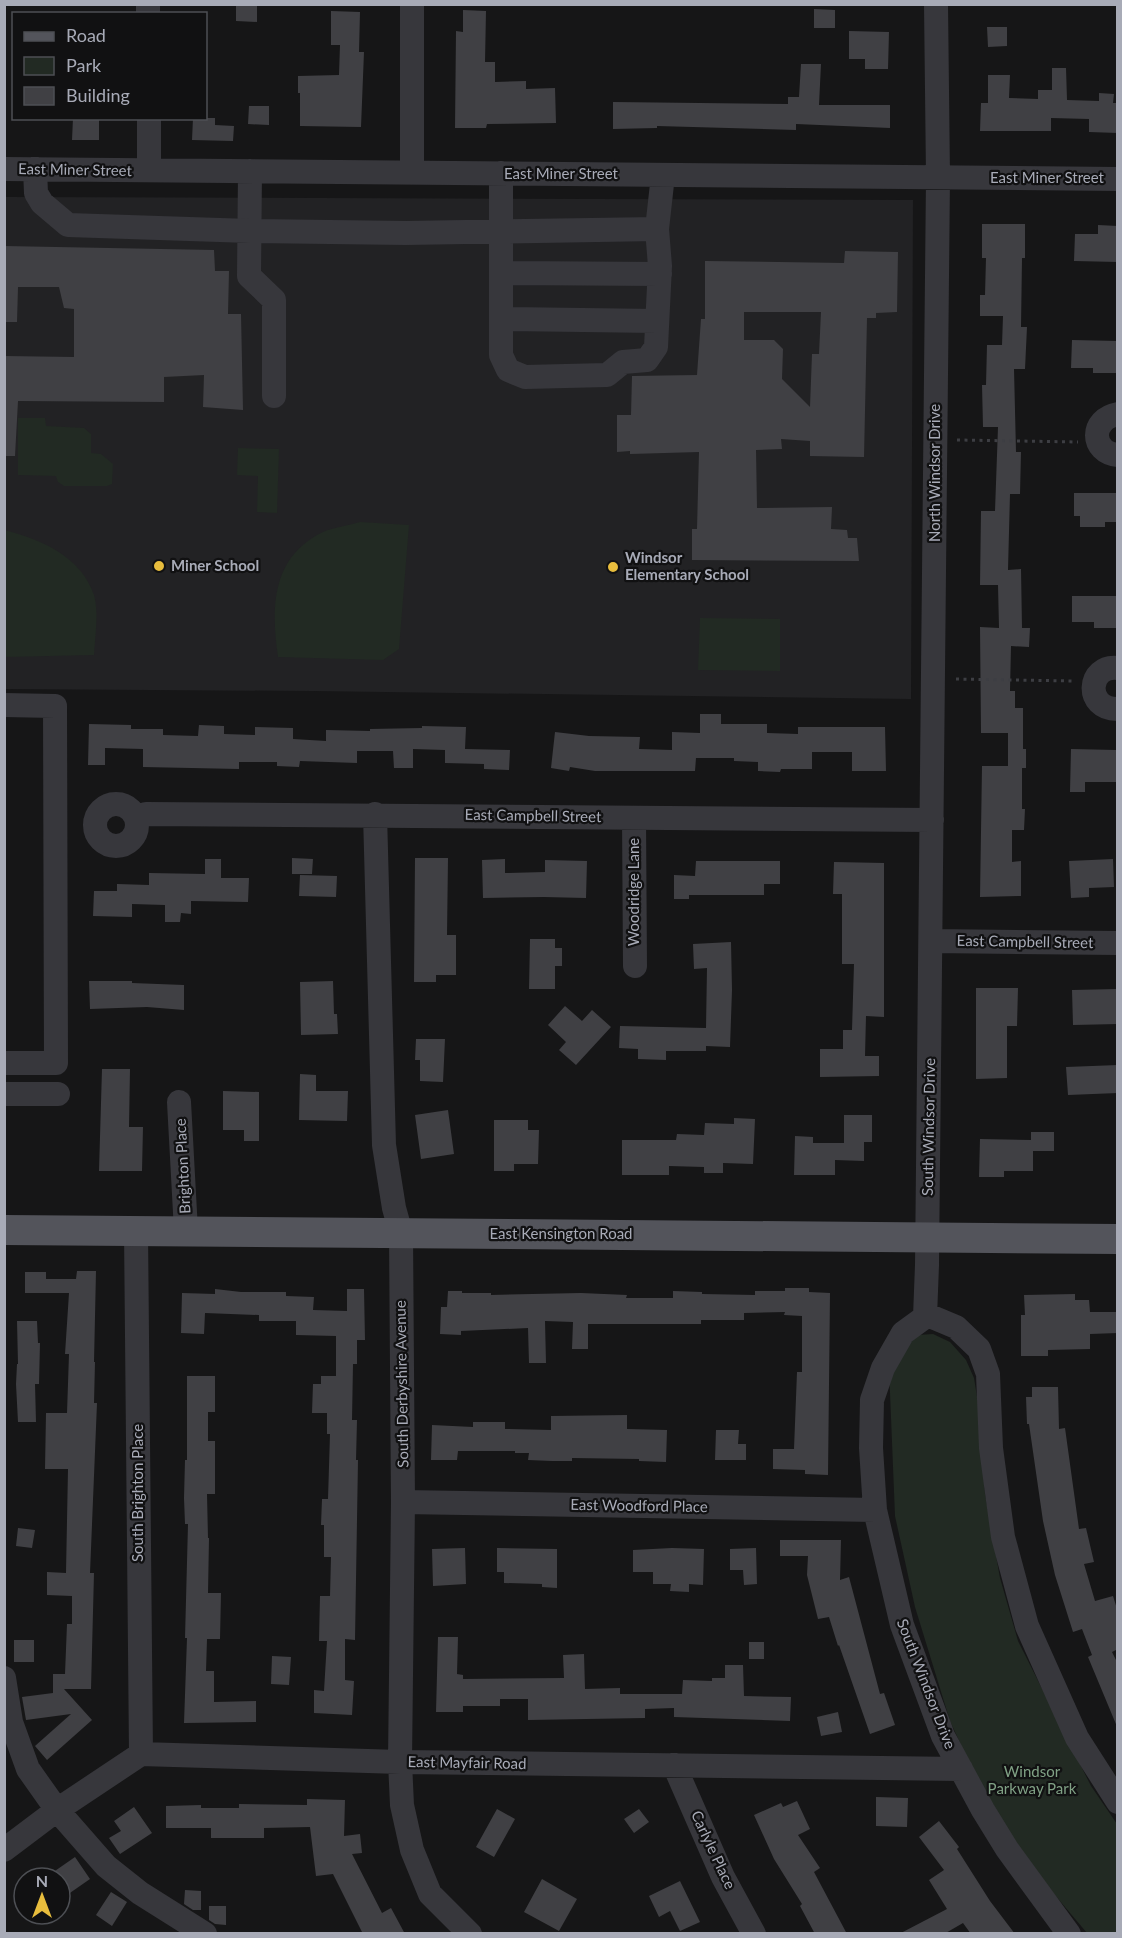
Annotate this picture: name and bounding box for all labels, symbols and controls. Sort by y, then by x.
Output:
legend [12,12,207,120]
text: Road [66,24,106,46]
text: Park [66,54,102,76]
text: Building [66,84,130,106]
street label: East Miner Street [18,159,133,179]
street label: East Miner Street [504,164,619,182]
street label: East Miner Street [990,168,1105,186]
street label: North Windsor Drive [925,404,943,542]
place label: Windsor Elementary School [625,548,749,583]
place label: Miner School [171,556,259,574]
marker: Miner School [152,559,166,573]
marker: Windsor Elementary School [606,560,620,574]
street label: East Campbell Street [465,805,602,825]
street label: Woodridge Lane [624,838,642,946]
street label: East Campbell Street [957,931,1094,951]
street label: South Windsor Drive [918,1058,938,1196]
street label: Brighton Place [171,1118,193,1214]
street label: East Kensington Road [490,1224,633,1242]
street label: South Derbyshire Avenue [391,1300,411,1468]
street label: South Brighton Place [128,1424,146,1562]
street label: East Woodford Place [570,1495,708,1515]
street label: South Windsor Drive [894,1616,960,1751]
street label: East Mayfair Road [407,1752,527,1772]
park label: Windsor Parkway Park [988,1762,1077,1797]
street label: Carlyle Place [688,1808,740,1892]
north arrow [12,1866,72,1926]
text: N [36,1871,48,1890]

